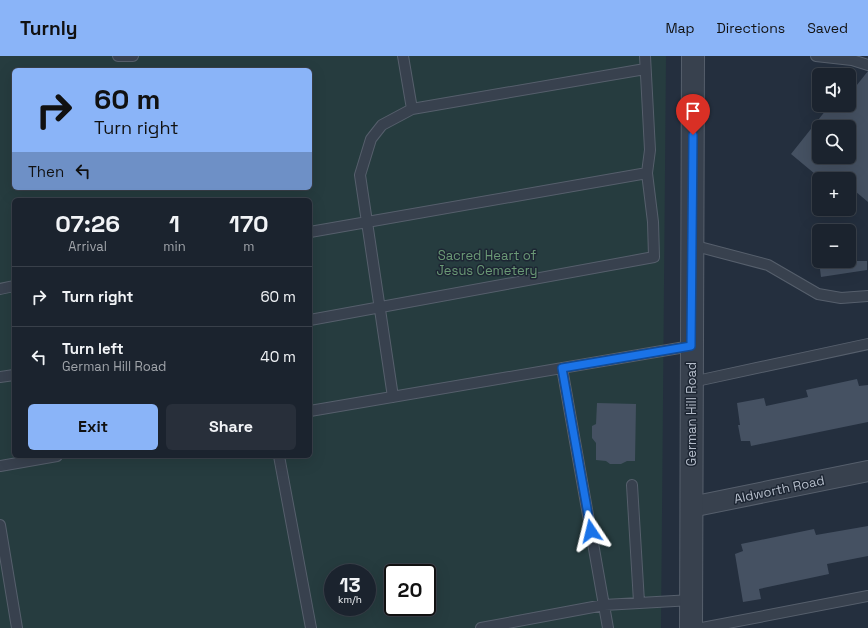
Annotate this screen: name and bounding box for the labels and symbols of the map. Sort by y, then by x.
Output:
pin [676,94,710,135]
park label: Sacred Heart of Jesus Cemetery [436,247,538,279]
street label: German Hill Road [683,362,700,466]
street label: Aldworth Road [732,472,826,507]
position arrow [570,510,612,552]
speed limit sign: 20 [384,564,436,616]

